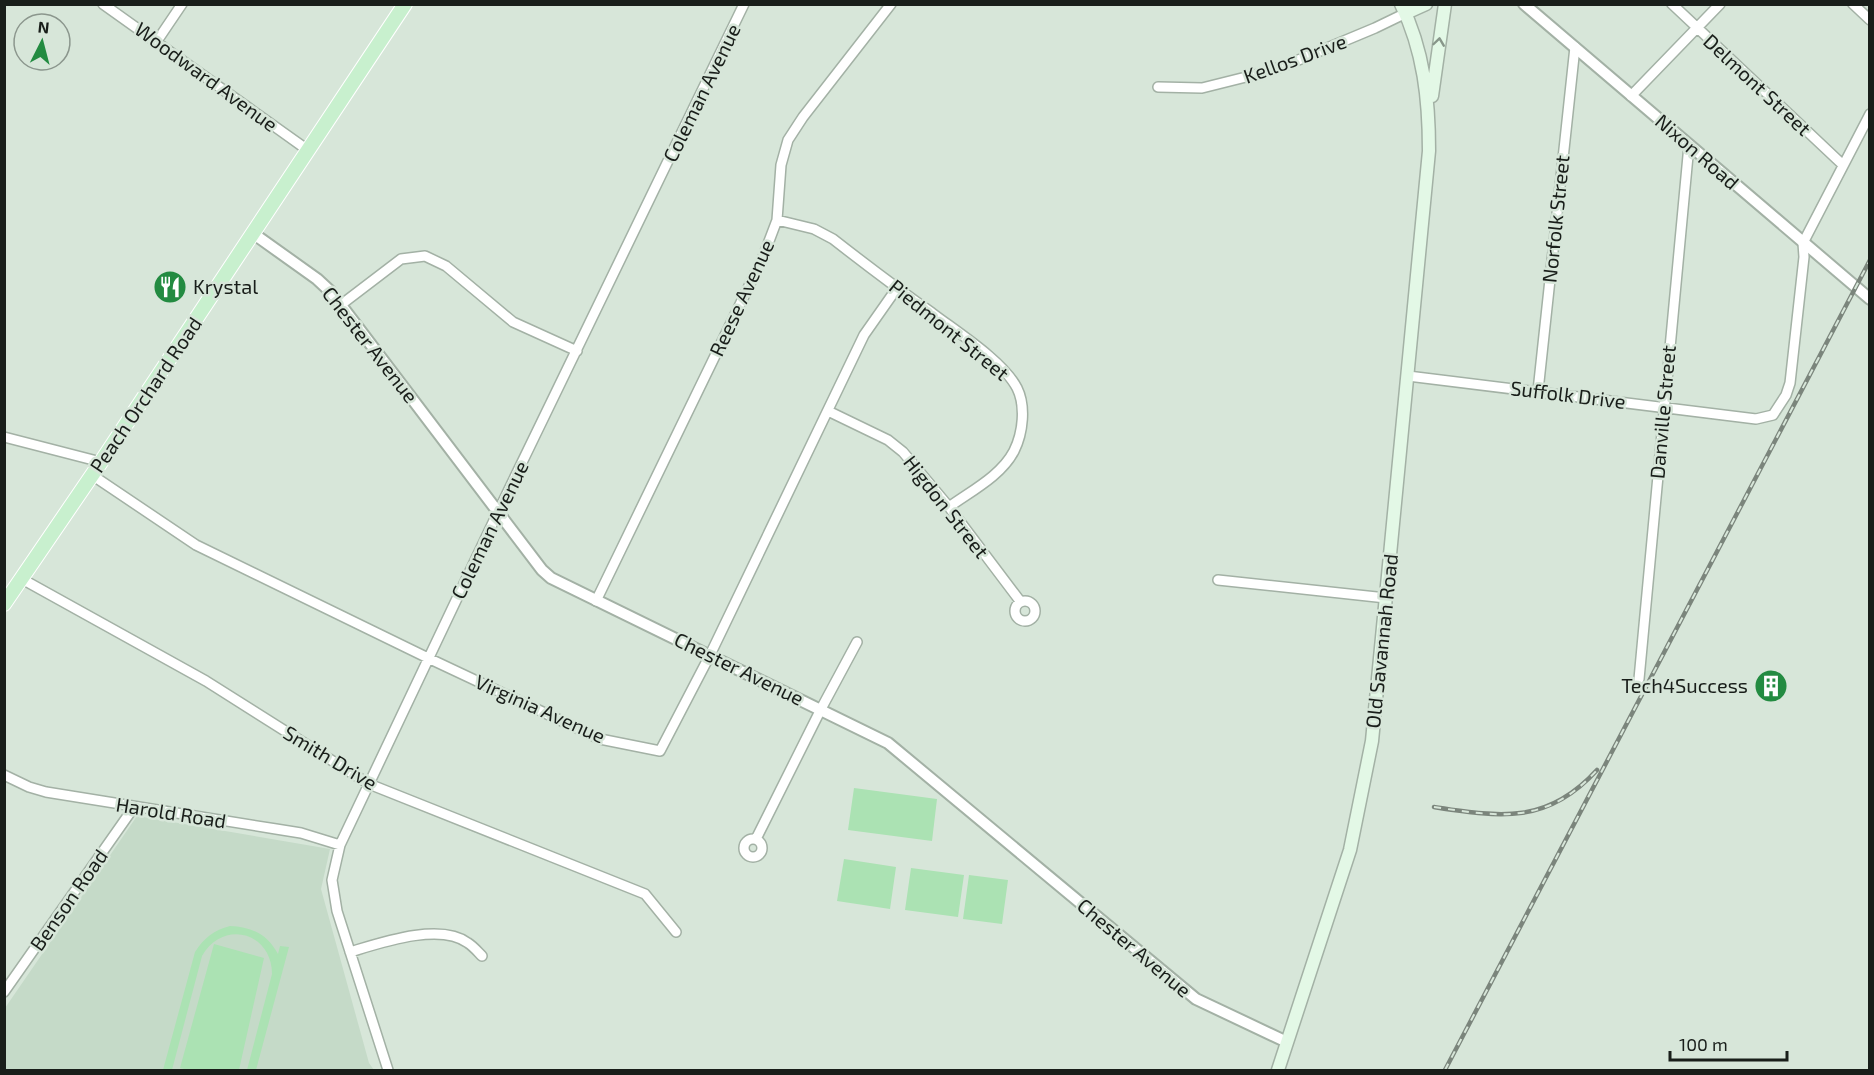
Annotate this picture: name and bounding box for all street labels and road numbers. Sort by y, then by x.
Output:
street label: Woodward Avenue [131,16,283,136]
street label: Coleman Avenue [657,20,745,165]
street label: Kellos Drive [1240,28,1349,88]
street label: Delmont Street [1699,28,1817,140]
street label: Nixon Road [1651,108,1744,194]
street label: Norfolk Street [1536,153,1574,284]
street label: Reese Avenue [704,236,779,360]
street label: Piedmont Street [885,274,1015,385]
street label: Chester Avenue [318,281,424,407]
street label: Peach Orchard Road [84,312,206,477]
street label: Danville Street [1644,344,1680,480]
street label: Suffolk Drive [1509,375,1627,413]
street label: Higdon Street [899,450,995,563]
street label: Coleman Avenue [445,457,533,602]
street label: Old Savannah Road [1360,552,1402,729]
street label: Chester Avenue [671,626,808,710]
street label: Virginia Avenue [472,669,609,747]
street label: Smith Drive [279,720,382,794]
street label: Harold Road [114,791,228,833]
street label: Benson Road [24,844,112,955]
street label: Chester Avenue [1073,893,1196,1002]

